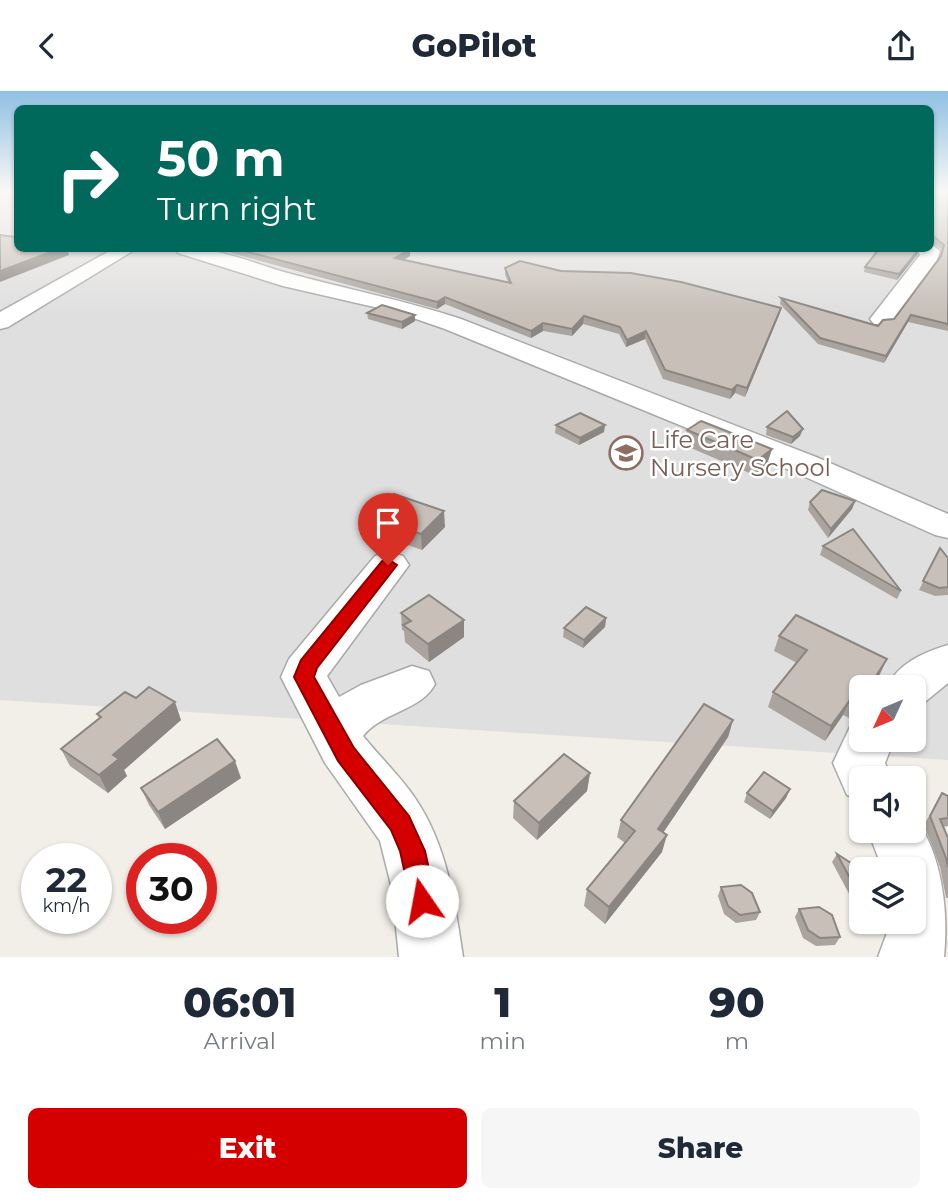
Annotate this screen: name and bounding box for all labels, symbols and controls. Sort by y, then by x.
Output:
text: GoPilot [411,26,537,65]
icon: back [28,27,66,65]
icon: share [882,27,920,65]
text: 50 m [157,129,285,188]
icon: right [42,133,133,224]
text: Turn right [157,189,317,228]
place label: Life Care Nursery School [650,425,831,482]
school or university icon: Life Care Nursery School [607,434,645,472]
pin [358,493,418,565]
icon: arrive [369,504,407,542]
north arrow [849,675,926,753]
map controls [849,675,926,934]
button: sound [849,766,926,843]
speed limit sign: 30 [126,843,217,934]
button: layers [849,857,926,934]
text: 22 [46,858,87,901]
position arrow [385,864,459,938]
text: km/h [42,895,91,917]
text: 06:01 [183,976,297,1028]
text: 1 [494,976,511,1028]
text: 90 [709,976,765,1028]
text: Arrival [204,1027,276,1055]
text: min [480,1027,526,1055]
text: m [725,1027,749,1055]
button: Exit [28,1108,467,1188]
button: Share [481,1108,920,1188]

